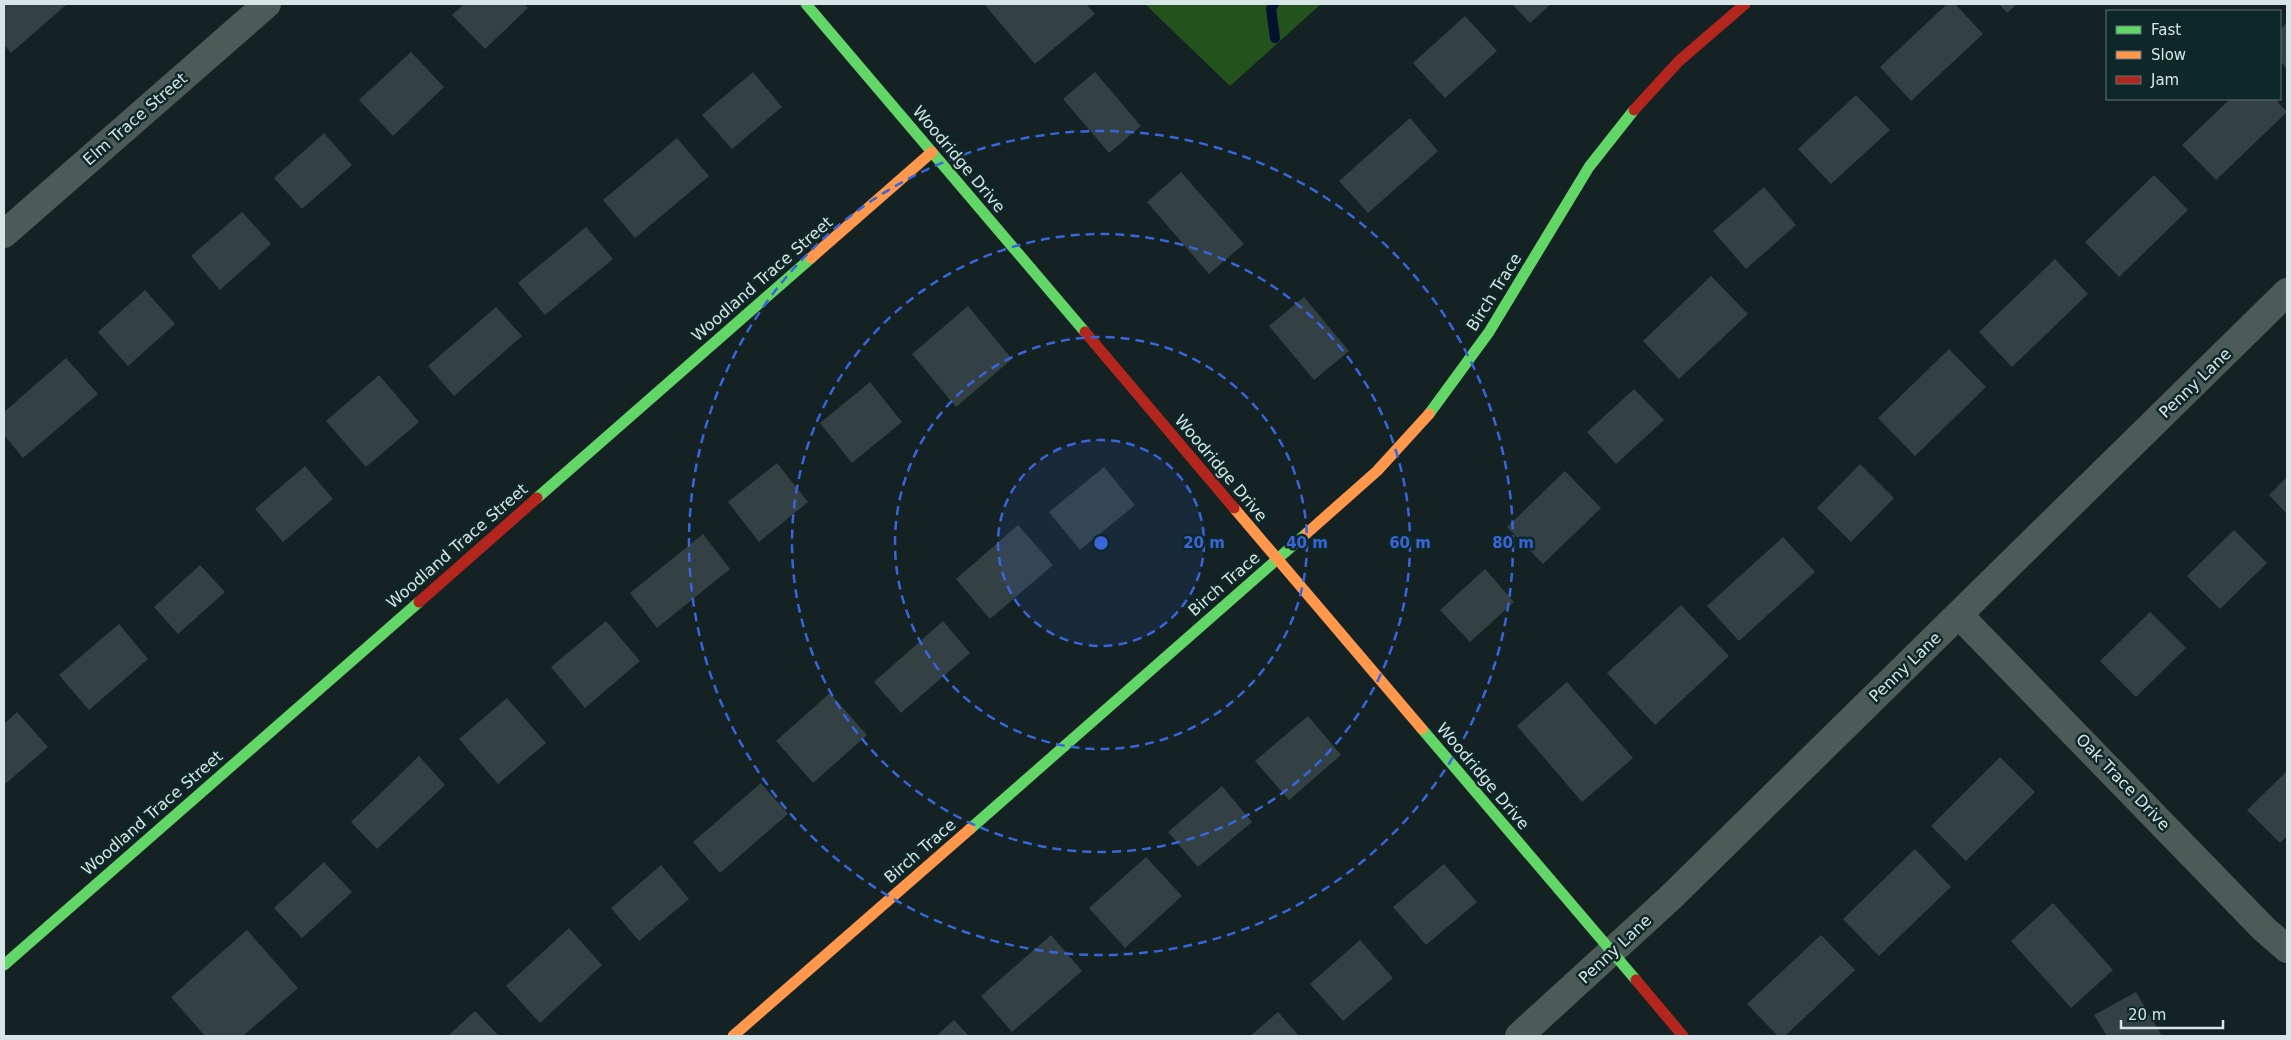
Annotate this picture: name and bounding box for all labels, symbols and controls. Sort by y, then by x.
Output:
legend [2106,10,2281,100]
text: Fast [2151,21,2181,39]
text: Slow [2151,46,2186,64]
street label: Elm Trace Street [79,69,191,169]
text: Jam [2150,71,2179,89]
street label: Woodridge Drive [909,102,1009,216]
street label: Woodland Trace Street [688,213,836,345]
street label: Birch Trace [1463,250,1525,334]
street label: Penny Lane [2155,344,2235,422]
street label: Woodridge Drive [1171,411,1271,525]
street label: Woodland Trace Street [383,480,531,612]
centre of rings [1092,534,1110,552]
text: 20 m [1183,534,1225,552]
text: 40 m [1286,534,1328,552]
text: 60 m [1389,534,1431,552]
text: 80 m [1492,534,1534,552]
street label: Birch Trace [1185,548,1263,620]
street label: Penny Lane [1865,628,1945,706]
street label: Woodridge Drive [1433,719,1533,833]
street label: Oak Trace Drive [2072,730,2174,834]
street label: Woodland Trace Street [78,747,226,879]
street label: Birch Trace [881,815,959,887]
street label: Penny Lane [1575,911,1655,987]
scale bar [2121,998,2224,1030]
text: 20 m [2128,1006,2166,1024]

